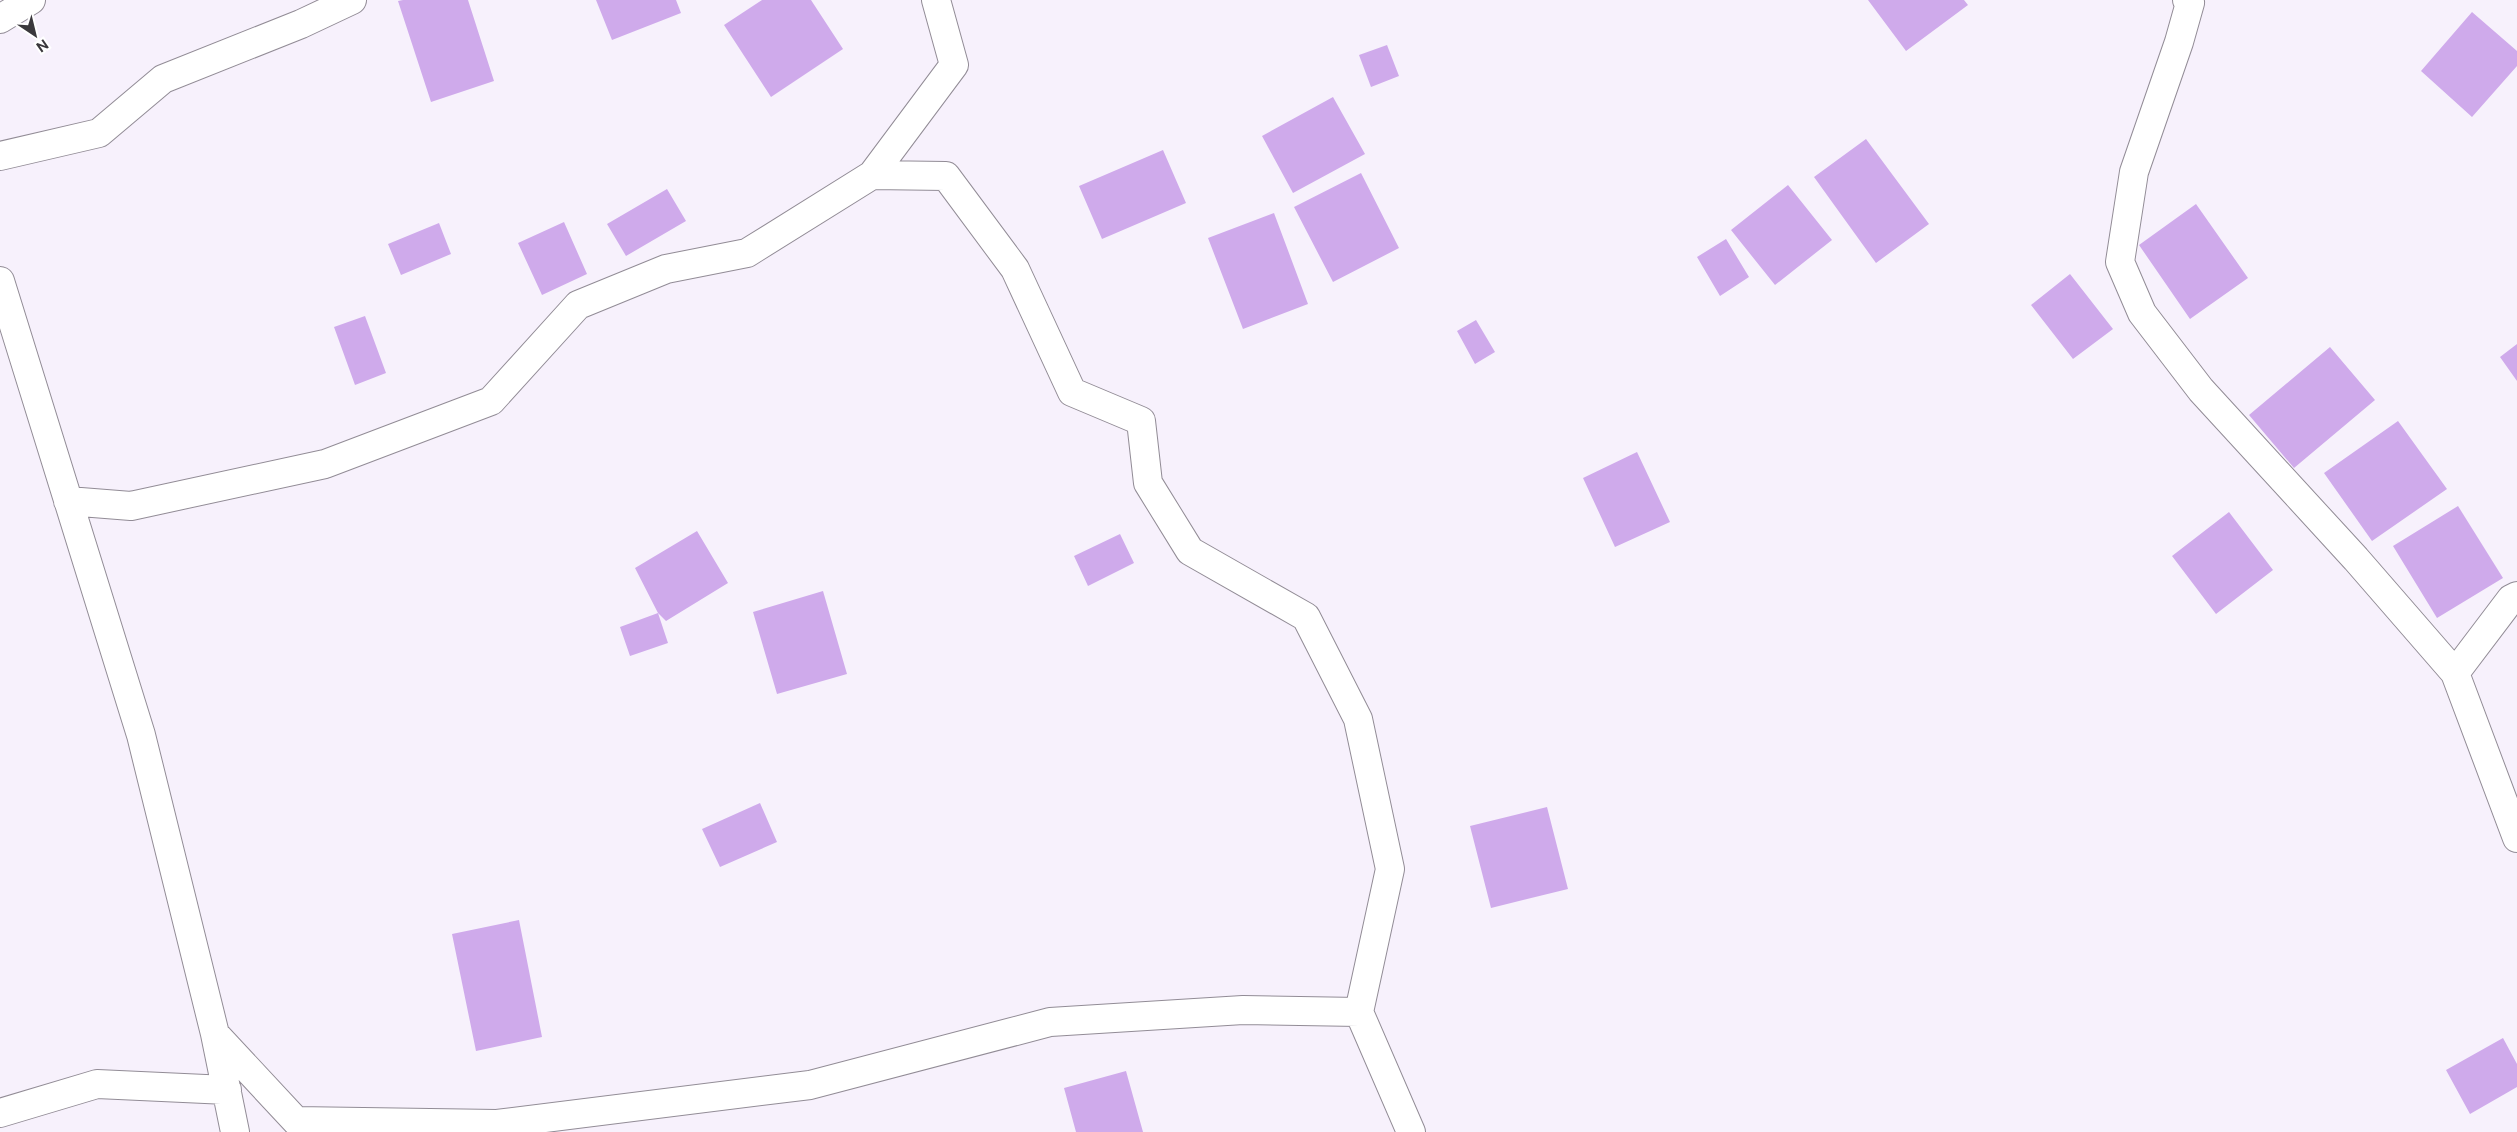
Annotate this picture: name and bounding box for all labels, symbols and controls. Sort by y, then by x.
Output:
north arrow [10,10,60,60]
text: N [33,36,52,55]

